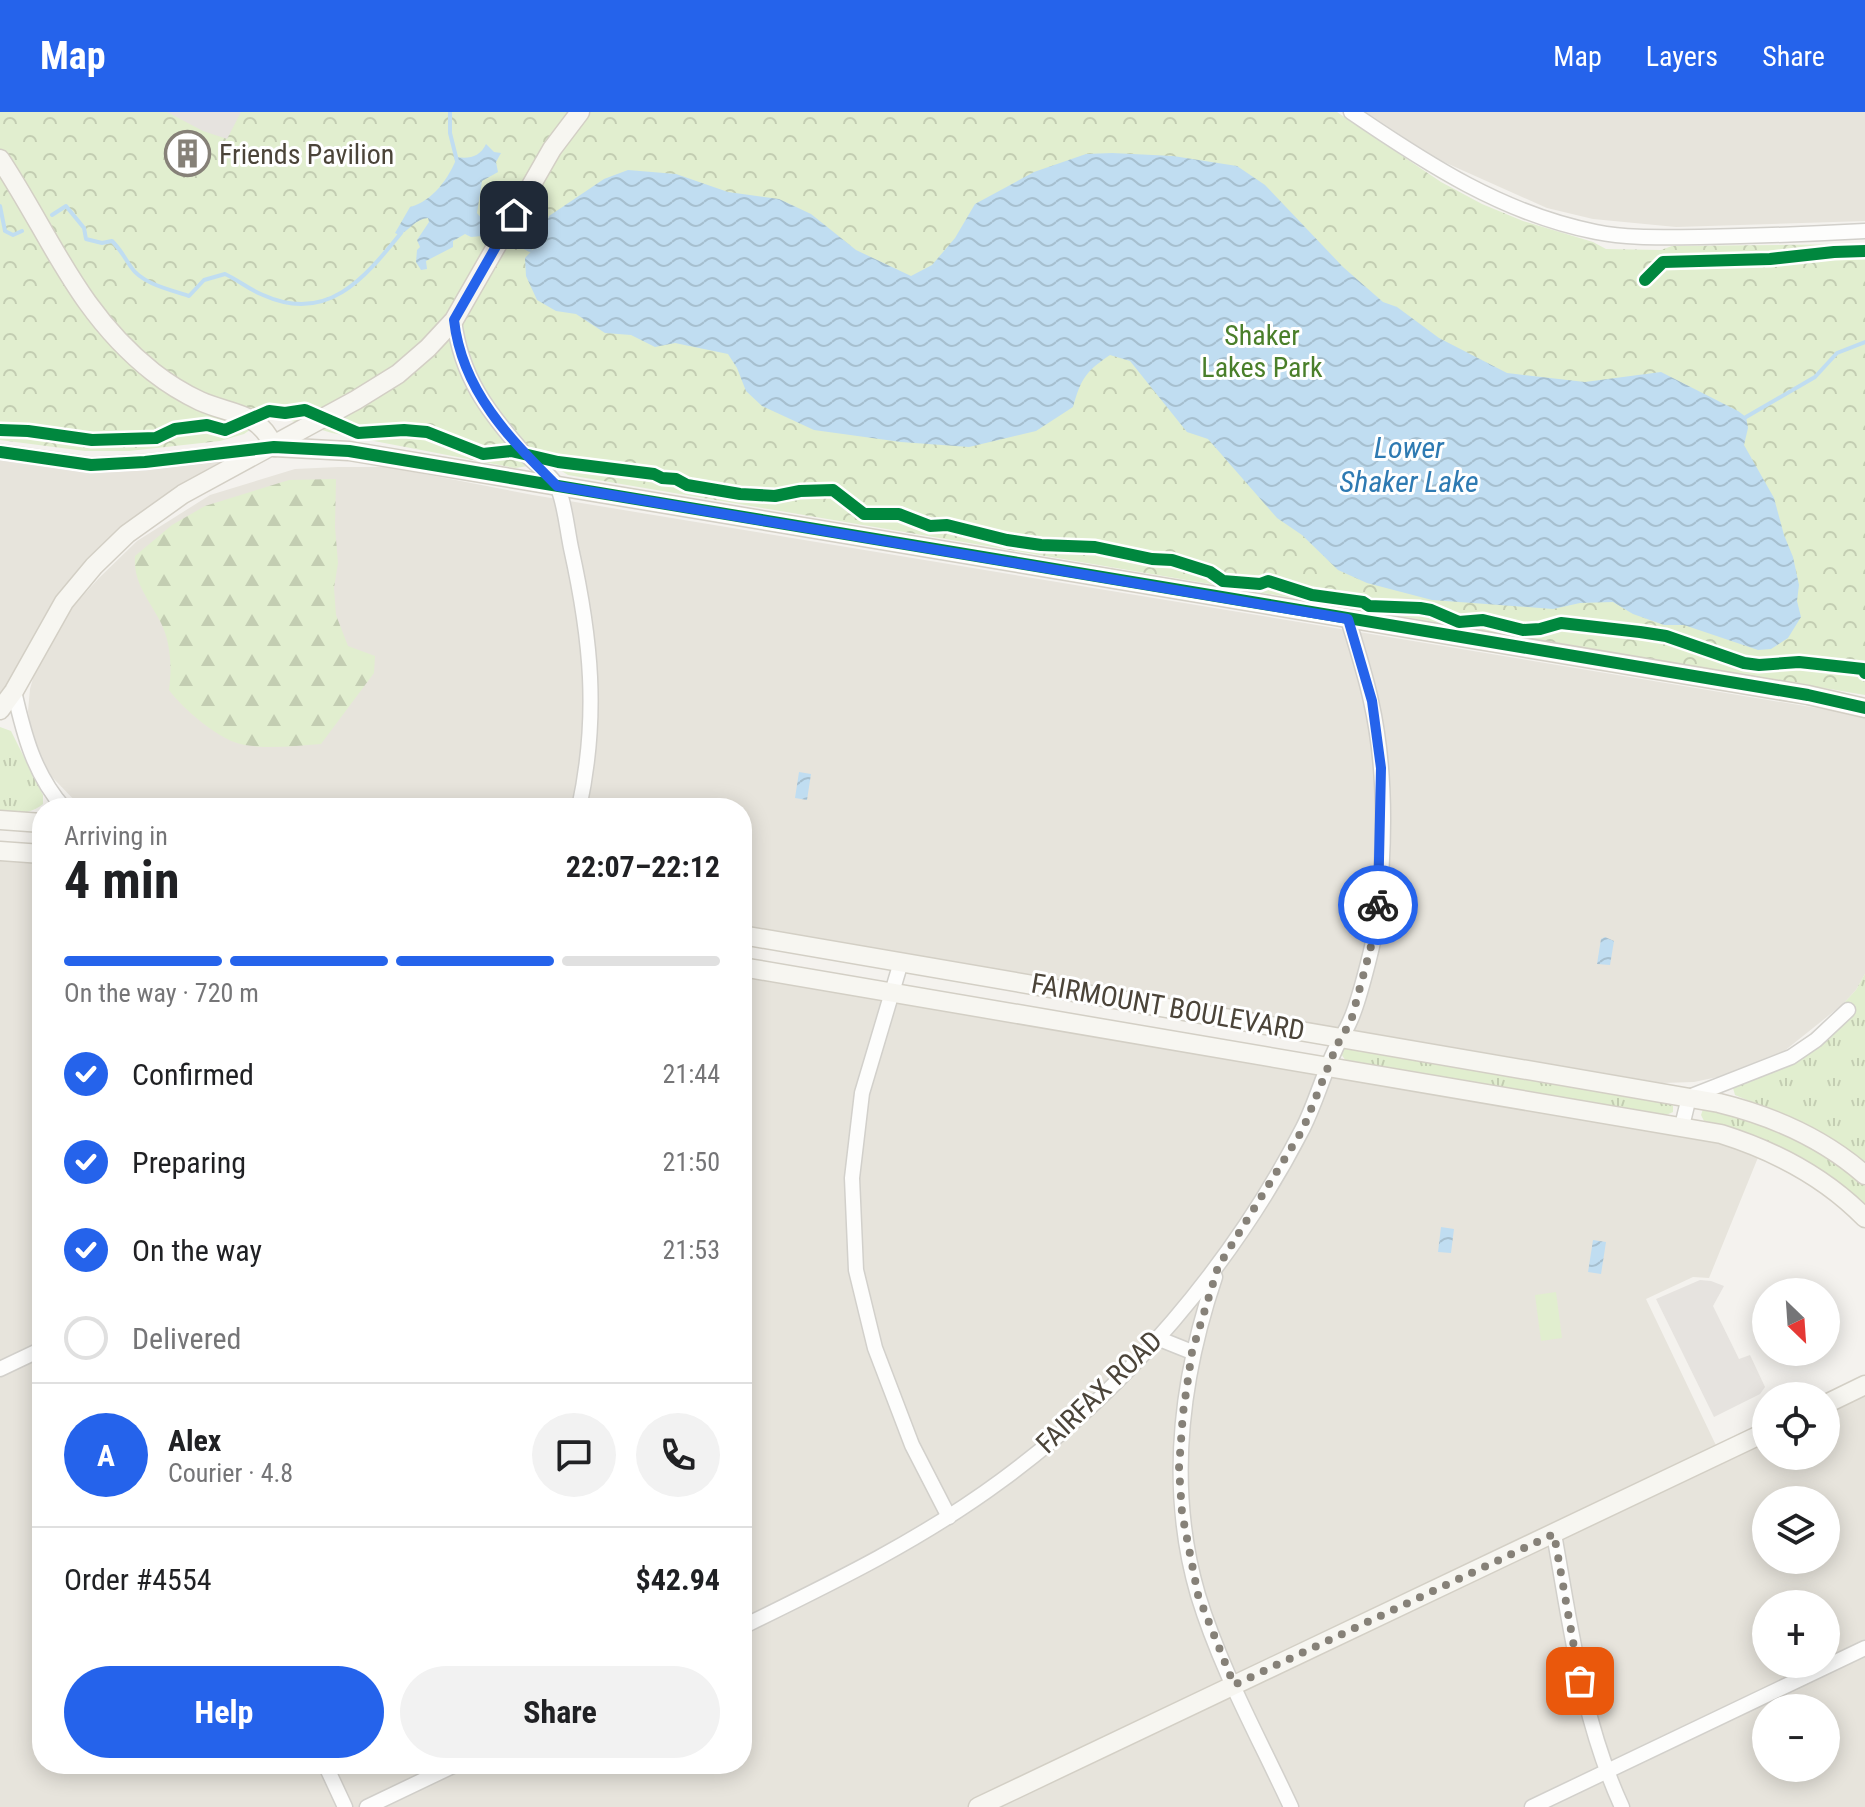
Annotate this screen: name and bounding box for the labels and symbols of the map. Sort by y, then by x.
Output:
building icon: Friends Pavilion [164,130,212,178]
place label: Friends Pavilion [219,138,394,171]
pin [480,181,548,249]
park label: Shaker Lakes Park [1201,319,1323,384]
water label: Lower Shaker Lake [1339,430,1479,499]
courier [1338,865,1418,945]
street label: FAIRMOUNT BOULEVARD [1029,967,1307,1047]
north arrow [1752,1278,1840,1366]
street label: FAIRFAX ROAD [1029,1324,1169,1460]
pin [1546,1647,1614,1715]

